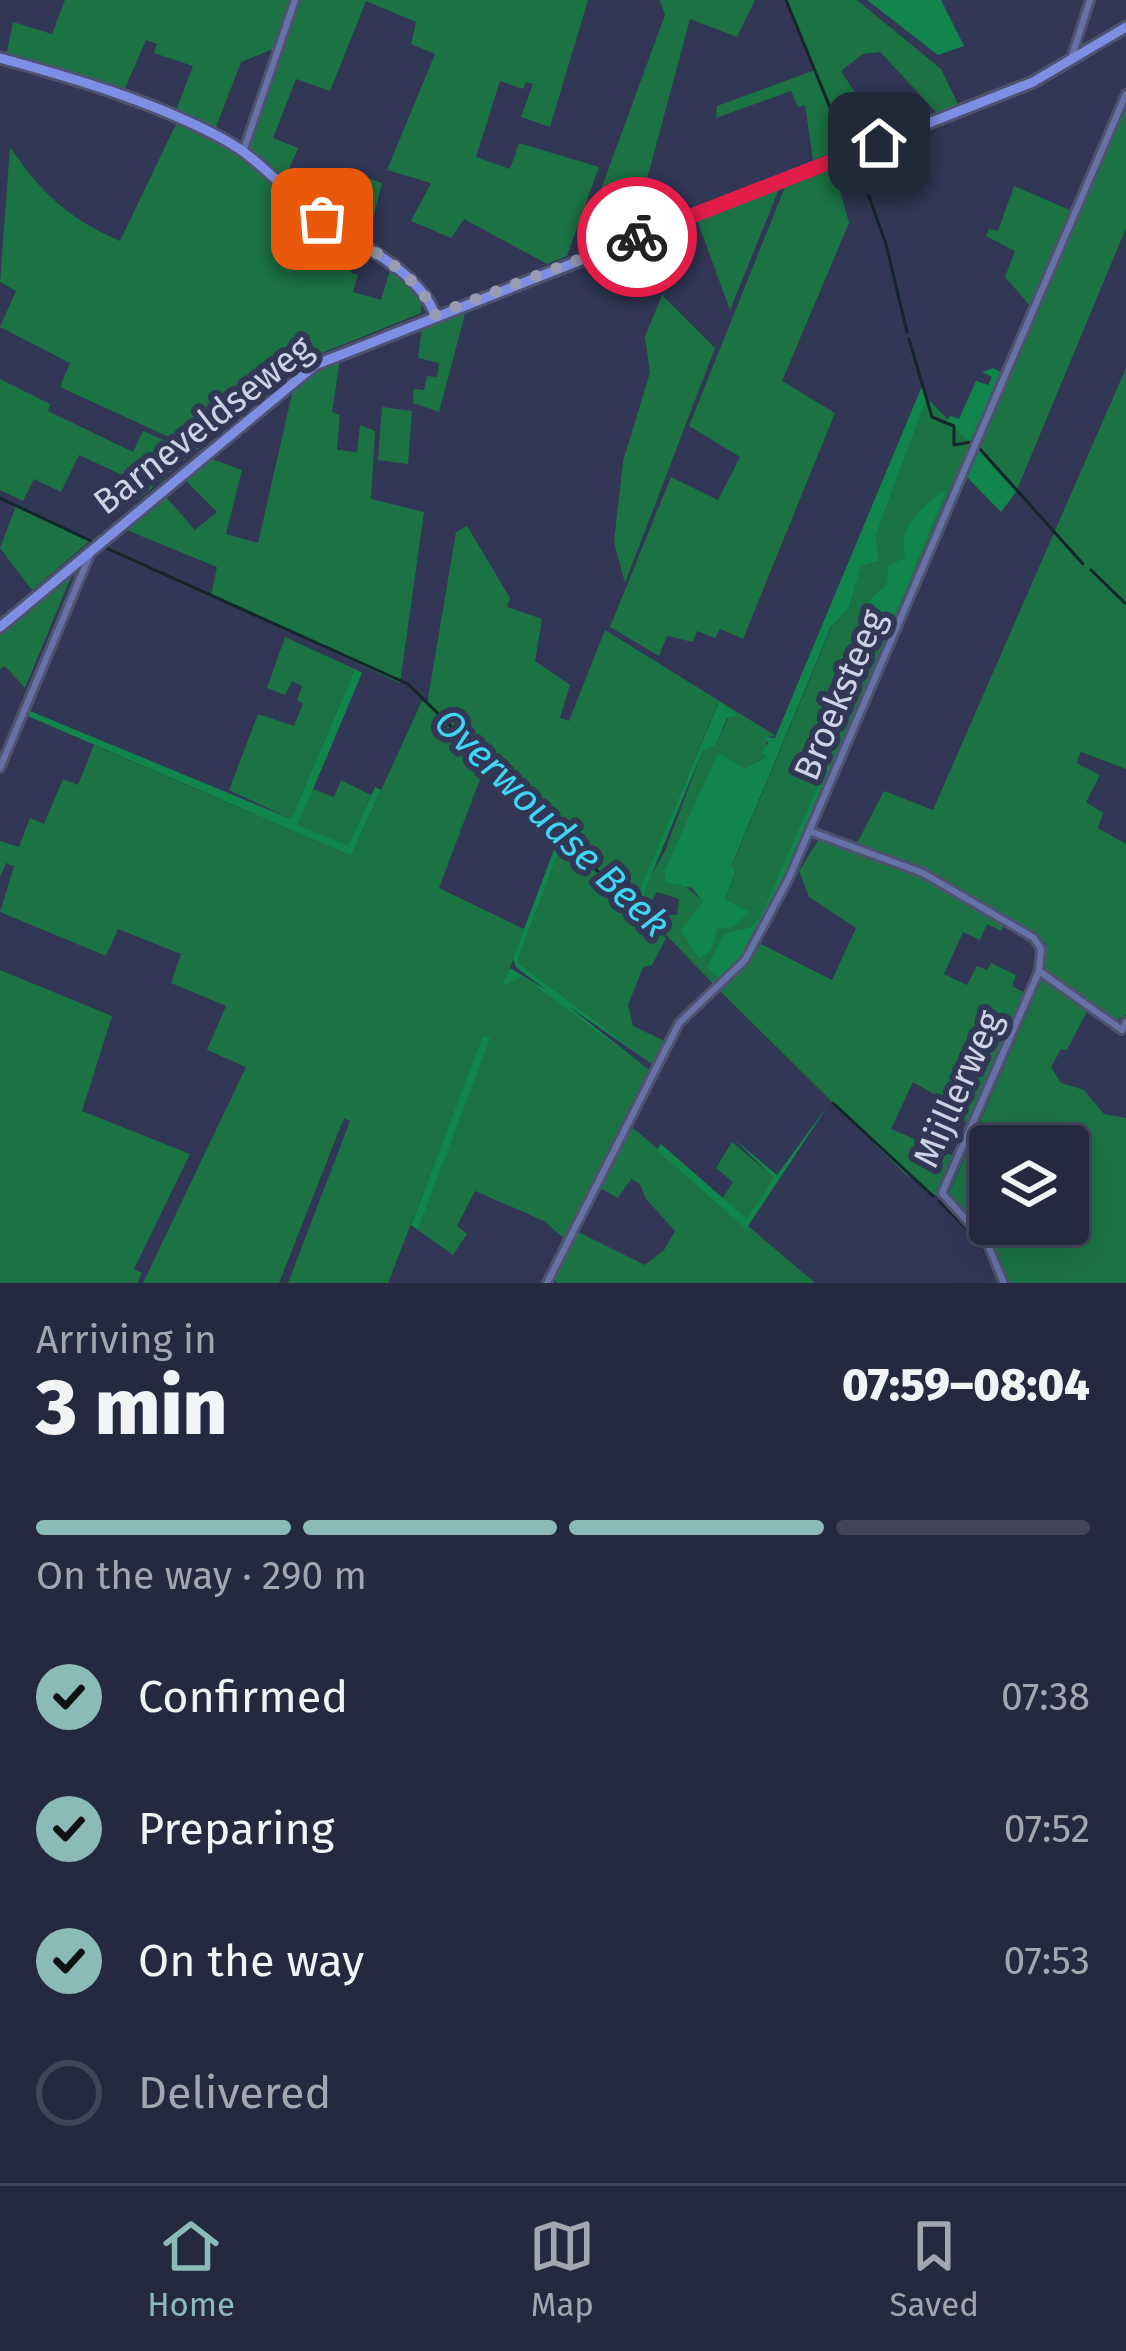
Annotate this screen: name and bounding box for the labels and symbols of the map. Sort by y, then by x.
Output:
pin [828,92,930,194]
pin [271,168,373,270]
courier [577,177,697,297]
street label: Barneveldseweg [85,326,321,524]
street label: Broeksteeg [784,603,896,787]
water label: Overwoudse Beek [425,699,679,947]
street label: Mijllerweg [904,1004,1012,1174]

